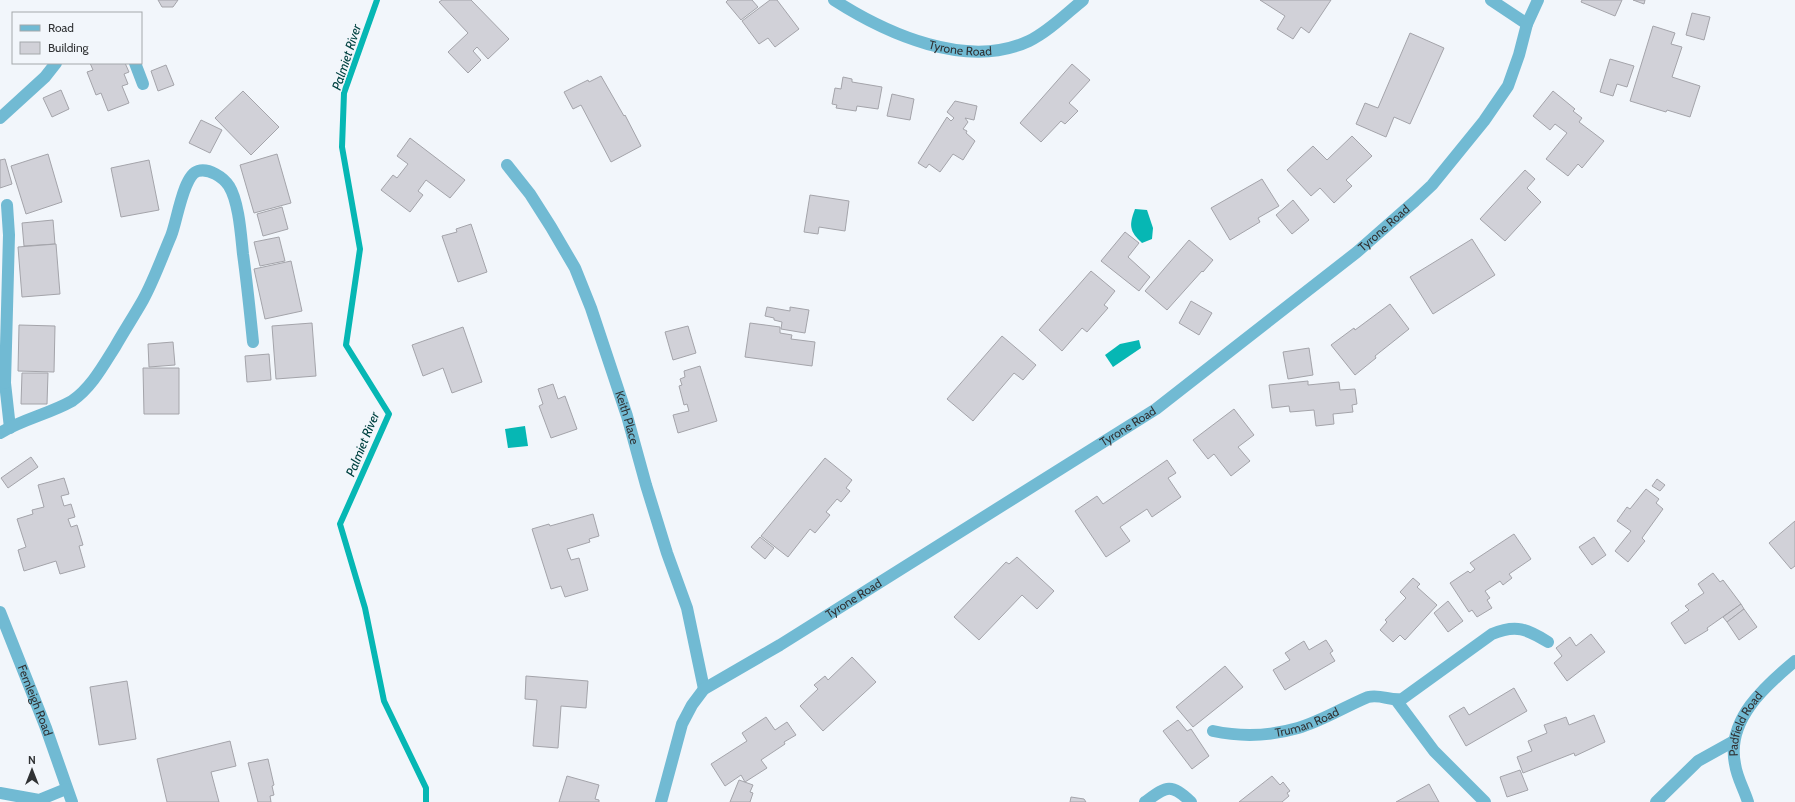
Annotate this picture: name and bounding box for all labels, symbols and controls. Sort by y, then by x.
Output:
legend [12,12,142,64]
text: Road [48,20,74,35]
water label: Palmiet River [328,21,364,92]
street label: Tyrone Road [927,37,992,59]
text: Building [48,40,90,55]
street label: Tyrone Road [1355,201,1412,254]
street label: Keith Place [612,389,642,446]
street label: Tyrone Road [1097,403,1159,449]
water label: Palmiet River [342,408,383,479]
street label: Tyrone Road [823,575,884,622]
street label: Fernleigh Road [15,662,56,738]
street label: Padfield Road [1726,688,1765,757]
street label: Truman Road [1274,704,1341,740]
north arrow [12,750,52,790]
text: N [28,753,36,767]

